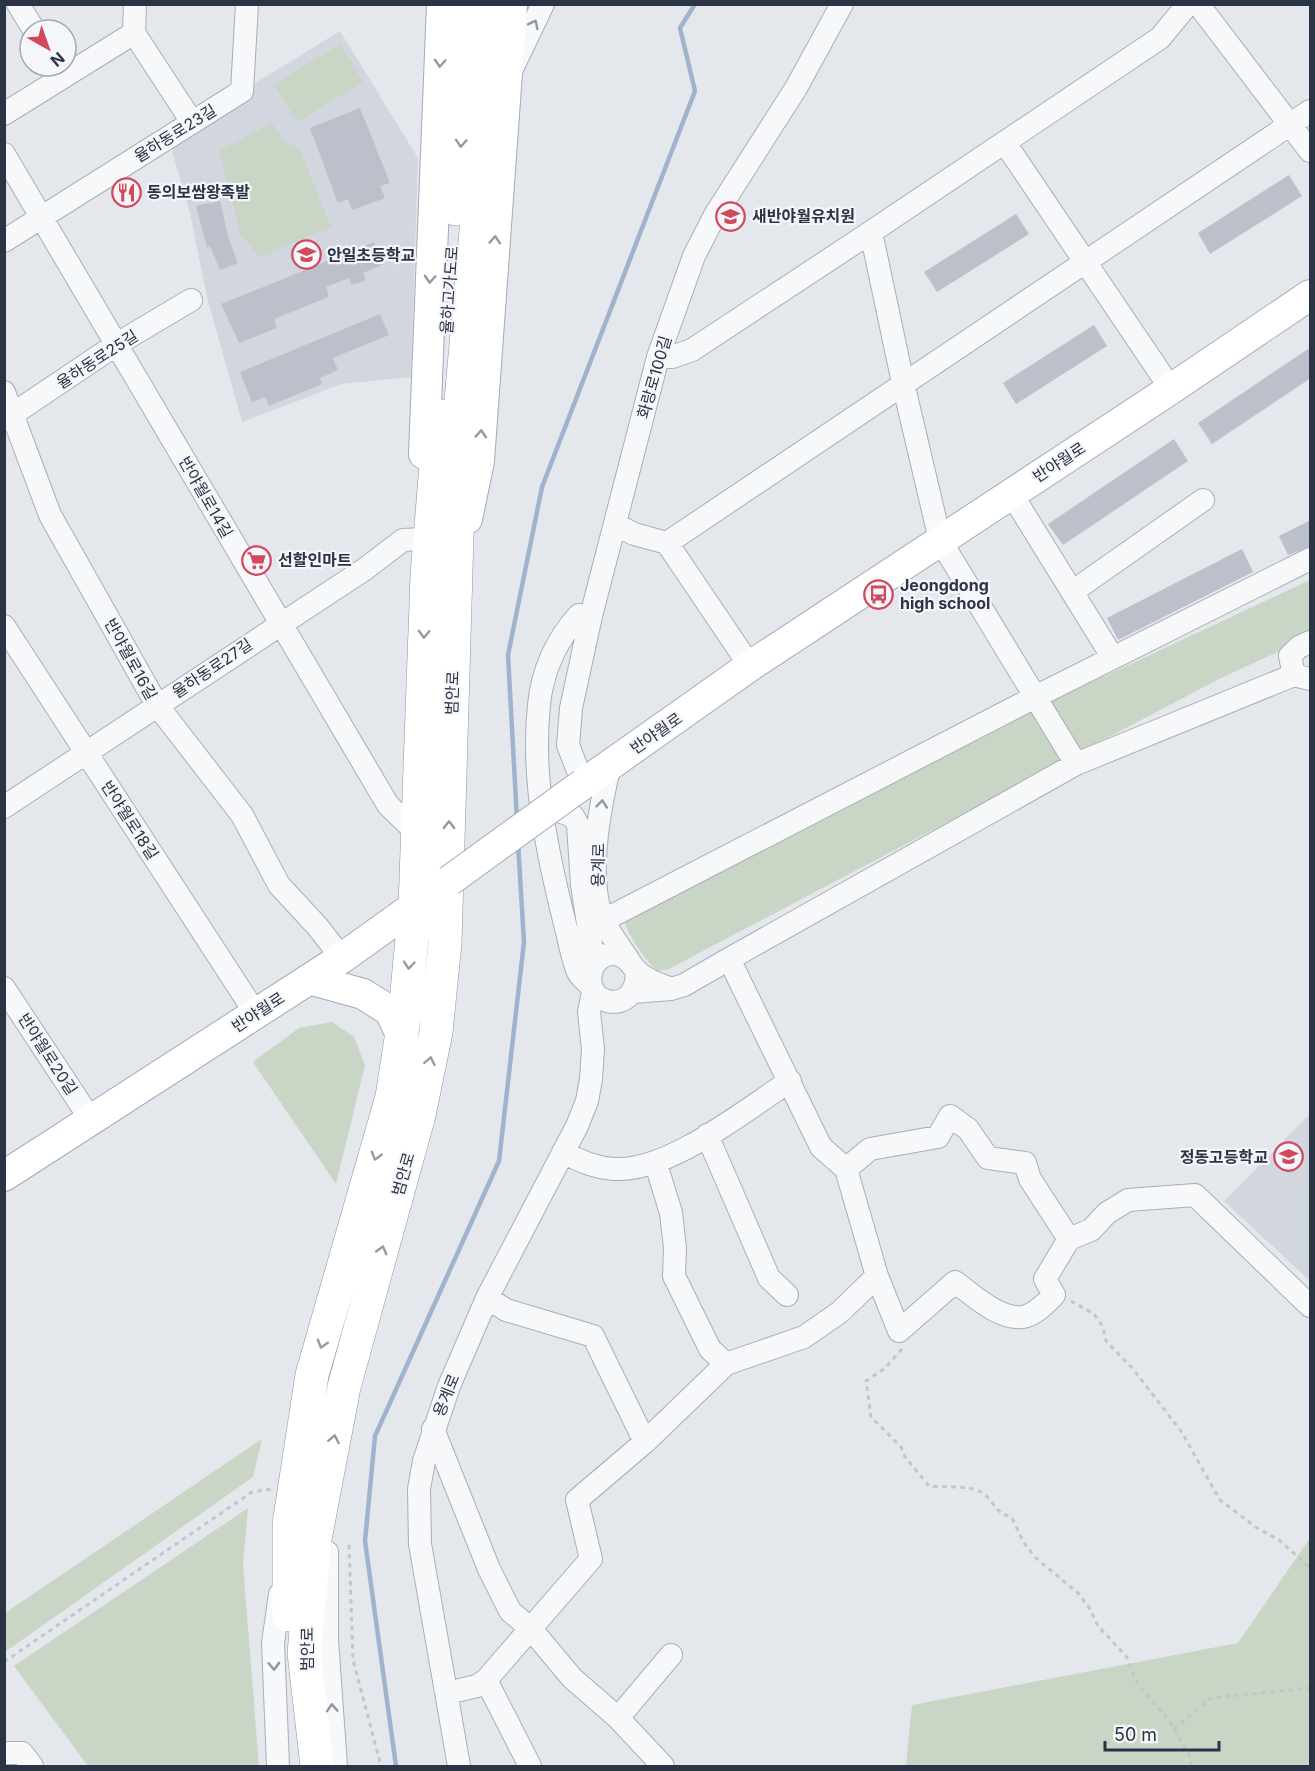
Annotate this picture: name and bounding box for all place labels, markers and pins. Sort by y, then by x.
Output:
restaurant icon: 동의보쌈왕족발 [110,176,142,208]
place label: 동의보쌈왕족발 [147,182,250,202]
school or university icon: 새반야월유치원 [715,200,747,232]
place label: 새반야월유치원 [752,206,855,226]
school or university icon: 안일초등학교 [290,239,322,271]
place label: 안일초등학교 [327,245,416,265]
supermarket icon: 선할인마트 [241,544,273,576]
place label: 선할인마트 [278,550,352,570]
place label: Jeongdong high school [900,575,990,613]
bus stop icon: Jeongdong high school [863,578,895,610]
school or university icon: 정동고등학교 [1273,1141,1305,1173]
place label: 정동고등학교 [1180,1147,1268,1167]

